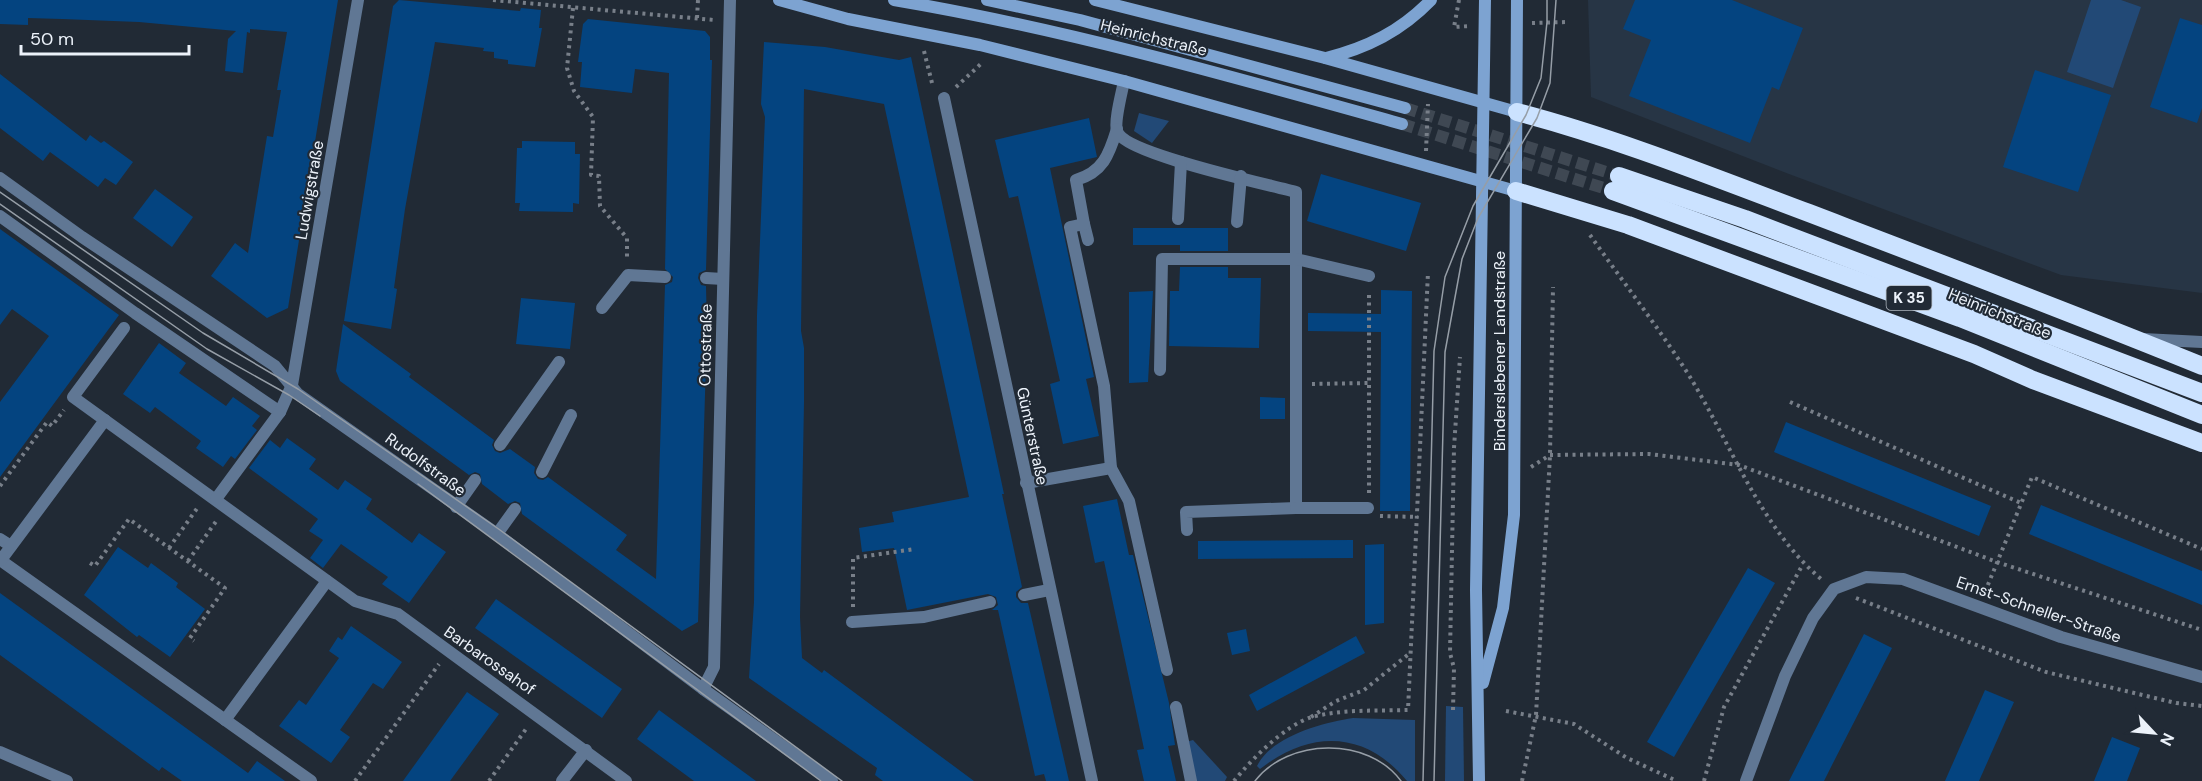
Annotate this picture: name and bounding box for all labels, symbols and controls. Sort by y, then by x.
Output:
street label: Heinrichstraße [1098,14,1209,61]
scale bar [21,18,189,56]
text: 50 m [30,27,74,51]
street label: Ludwigstraße [290,139,329,241]
street label: Binderslebener Landstraße [1489,251,1510,451]
street label: Heinrichstraße [1945,283,2054,344]
road number: K 35 [1886,286,1932,310]
street label: Ottostraße [694,304,717,386]
street label: Günterstraße [1012,385,1053,487]
street label: Rudolfstraße [381,428,470,501]
street label: Ernst-Schneller-Straße [1954,571,2124,648]
street label: Barbarossahof [440,621,540,700]
north arrow [2124,703,2184,763]
text: N [2155,730,2179,749]

